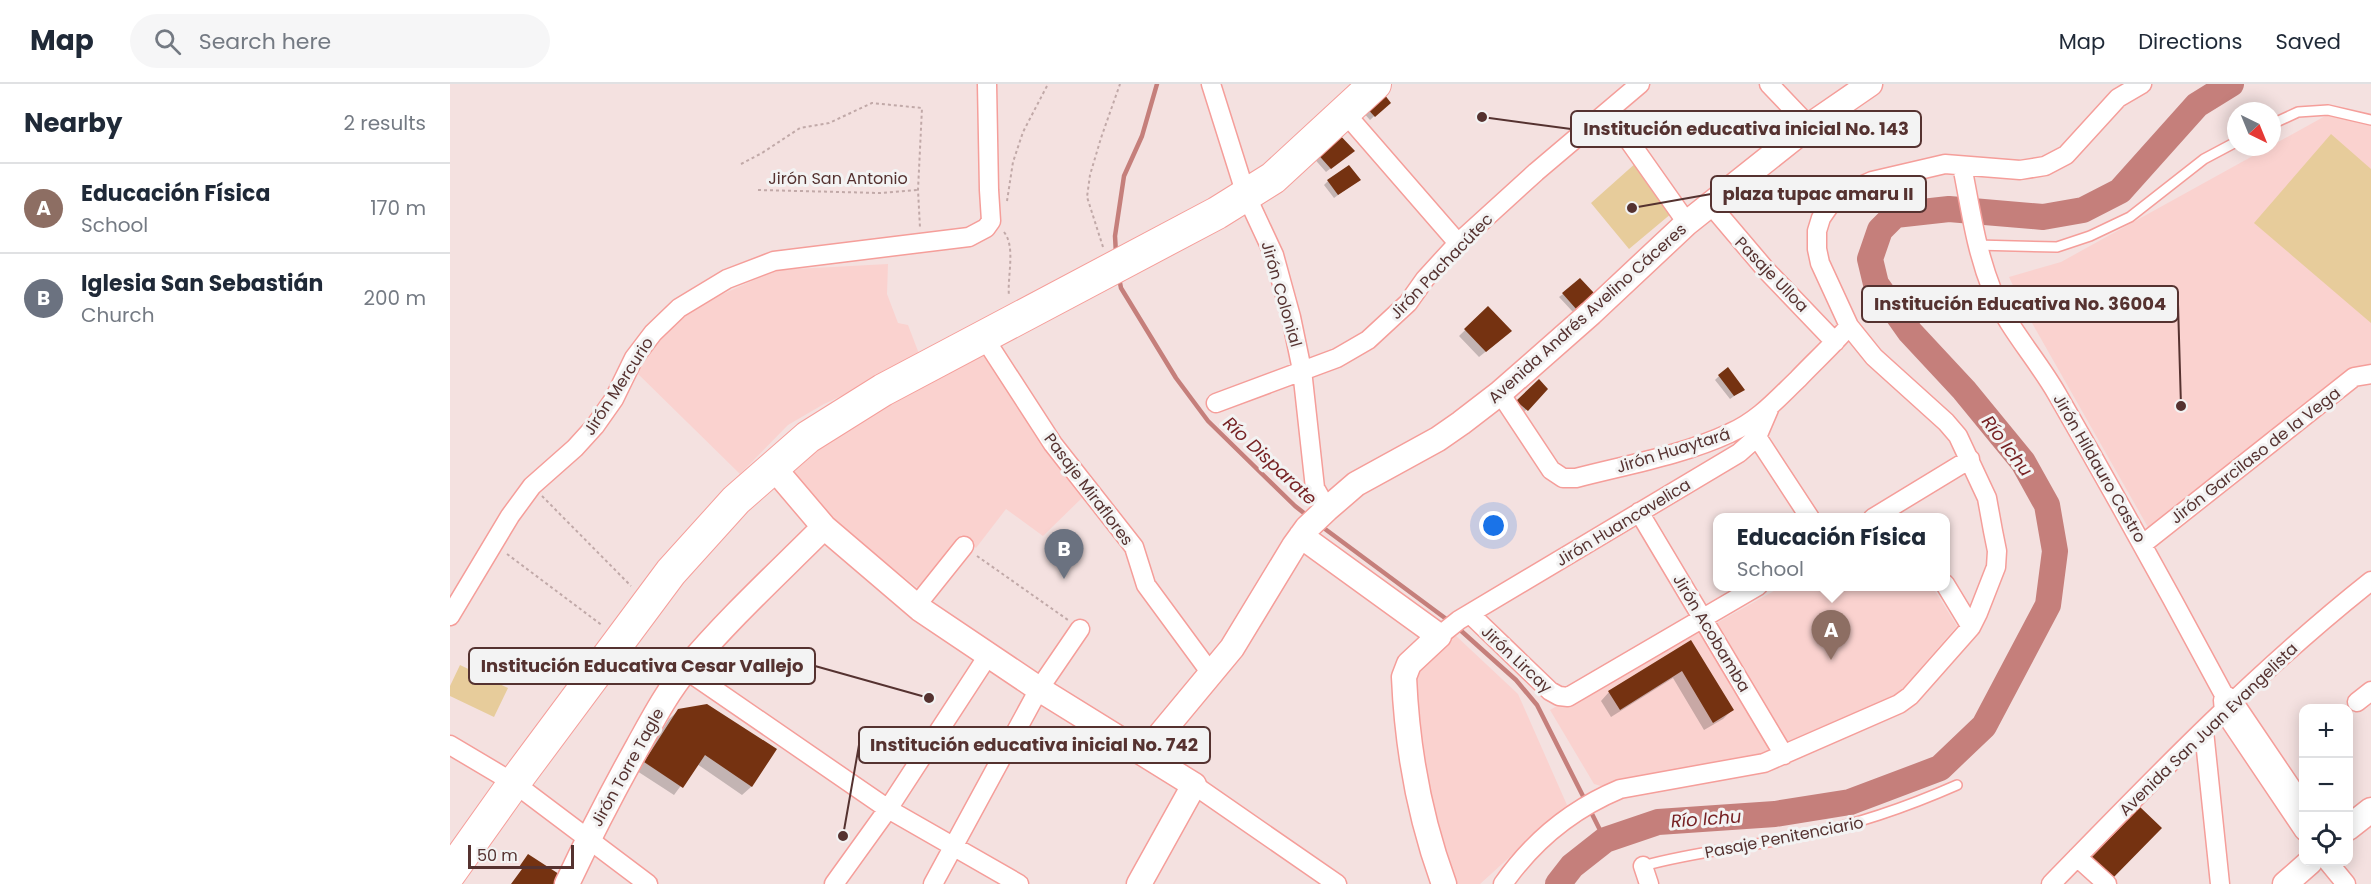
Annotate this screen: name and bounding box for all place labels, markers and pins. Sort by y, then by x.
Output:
callout: Institución educativa inicial No. 143 [1571,111,1921,147]
callout: plaza tupac amaru II [1711,176,1926,212]
callout: Institución Educativa No. 36004 [1862,286,2178,322]
pin: B [1044,530,1084,579]
pin: A [1812,610,1850,660]
callout: Institución Educativa Cesar Vallejo [469,648,815,684]
callout: Institución educativa inicial No. 742 [859,727,1210,763]

